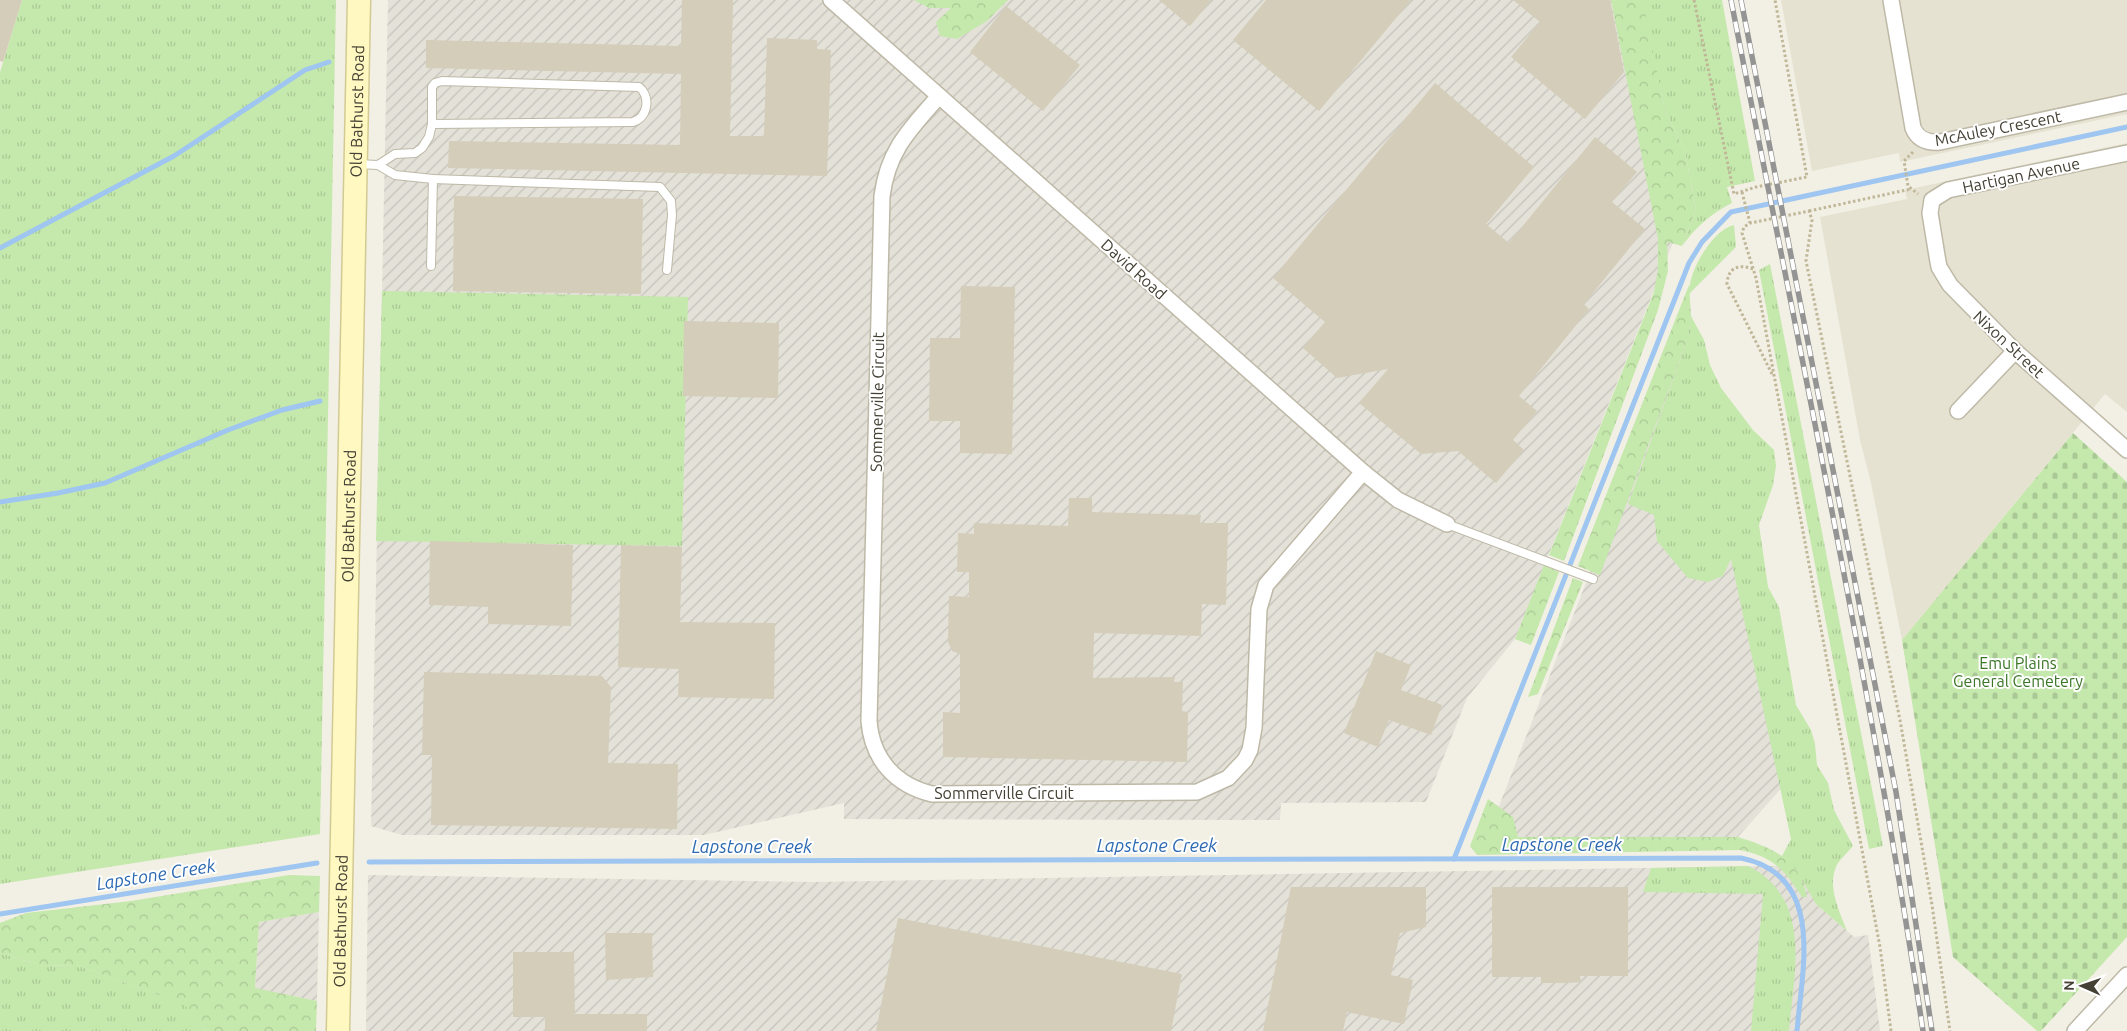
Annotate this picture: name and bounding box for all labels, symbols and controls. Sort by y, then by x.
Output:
street label: Old Bathurst Road [346,45,367,178]
street label: McAuley Crescent [1933,107,2064,149]
street label: Hartigan Avenue [1961,154,2081,196]
street label: David Road [1098,235,1170,303]
street label: Nixon Street [1970,307,2049,382]
street label: Sommerville Circuit [867,331,887,472]
street label: Old Bathurst Road [338,450,359,583]
park label: Emu Plains General Cemetery [1953,654,2083,690]
street label: Sommerville Circuit [934,784,1075,802]
water label: Lapstone Creek [1502,834,1623,854]
water label: Lapstone Creek [1097,835,1218,855]
water label: Lapstone Creek [692,836,813,856]
water label: Lapstone Creek [95,855,218,893]
street label: Old Bathurst Road [330,855,351,987]
north arrow [2057,961,2107,1011]
text: N [2061,980,2077,991]

